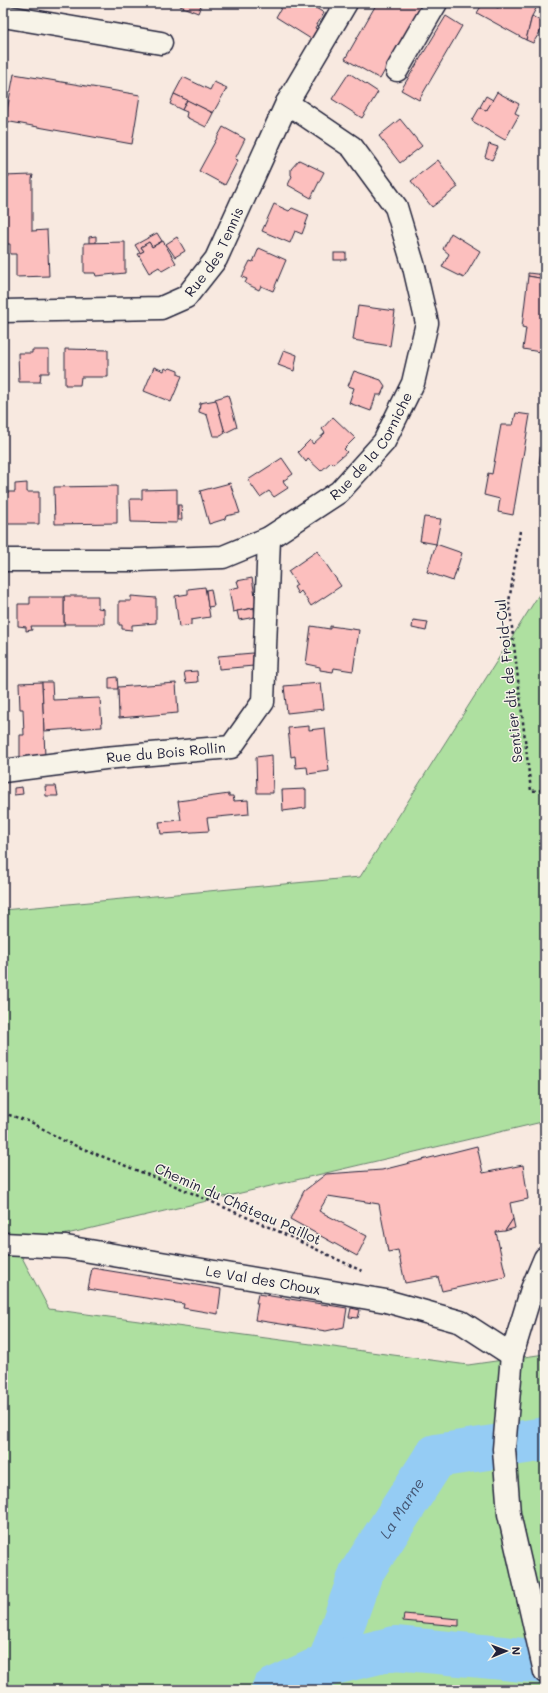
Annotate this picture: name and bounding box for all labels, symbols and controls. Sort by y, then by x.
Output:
street label: Rue des Tennis [180,204,247,300]
street label: Rue de la Corniche [326,389,416,504]
street label: Sentier dit de Froid-Cul [490,598,527,764]
street label: Rue du Bois Rollin [105,738,226,767]
street label: Chemin du Château Paillot [152,1158,325,1249]
street label: Le Val des Choux [204,1261,322,1299]
water label: La Marne [375,1474,428,1542]
north arrow [486,1631,526,1671]
text: N [509,1647,524,1655]

